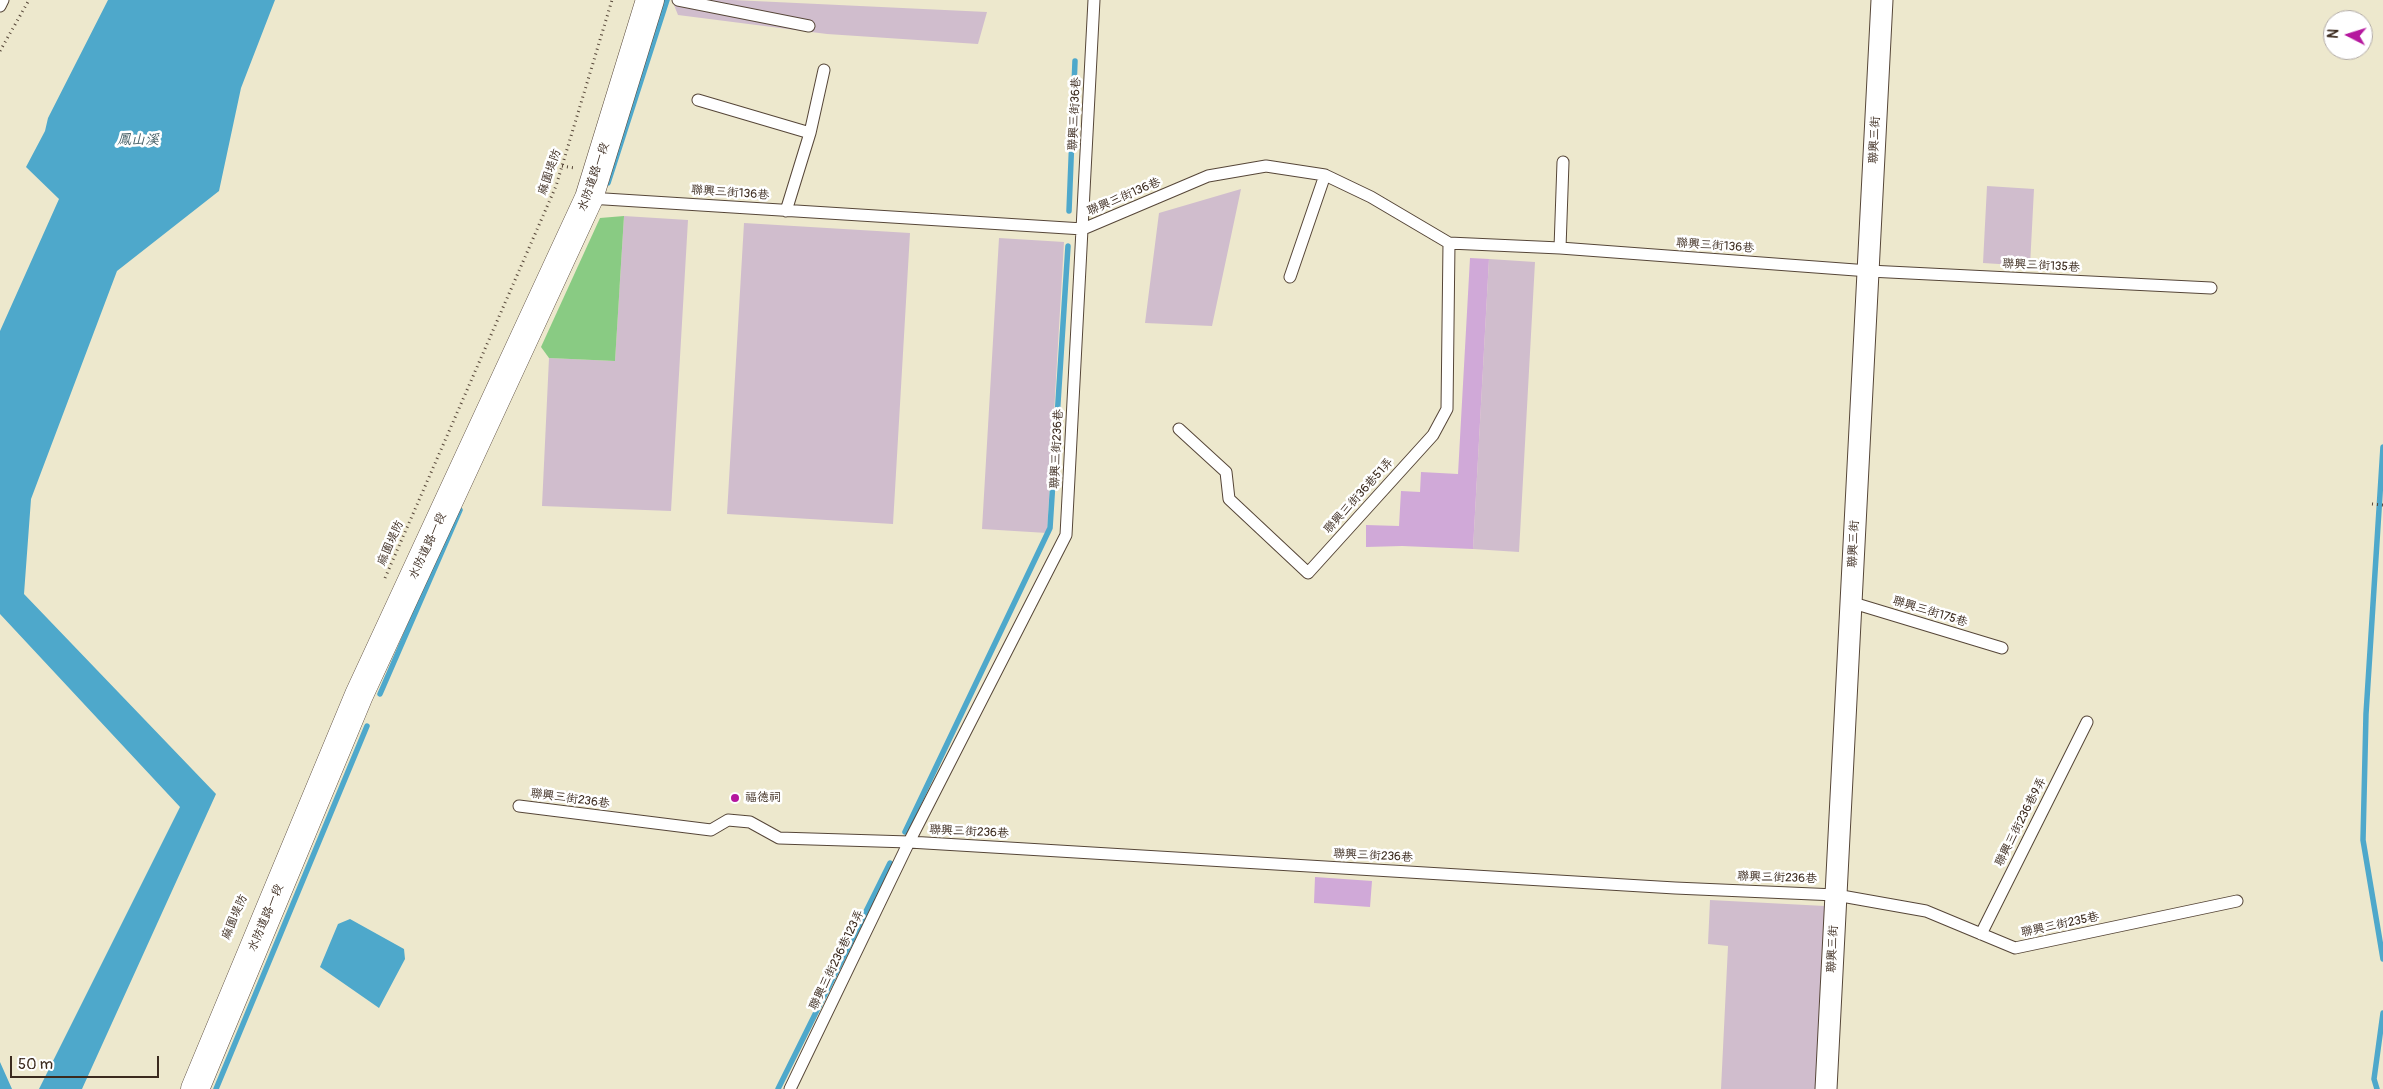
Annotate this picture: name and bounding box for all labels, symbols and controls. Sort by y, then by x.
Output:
north arrow [2323,10,2373,60]
text: N [2325,28,2342,39]
street label: 聯興三街36巷 [1066,77,1084,151]
street label: 聯興三街 [1867,116,1883,164]
water label: 鳳山溪 [117,132,159,148]
street label: 水防道路一段 [575,141,613,213]
street label: 麻園堤防 [535,147,565,197]
street label: 聯興三街136巷 [1085,175,1163,219]
street label: 聯興三街136巷 [690,183,770,203]
street label: 聯興三街136巷 [1675,236,1755,256]
street label: 聯興三街135巷 [2002,257,2080,275]
street label: 聯興三街236巷 [1048,409,1066,489]
street label: 聯興三街36巷51弄 [1321,455,1397,537]
street label: 水防道路一段 [406,510,450,582]
street label: 麻園堤防 [375,518,407,568]
street label: 聯興三街 [1846,520,1862,568]
street label: 聯興三街175巷 [1891,594,1969,630]
street label: 聯興三街236巷9弄 [1992,775,2050,869]
street label: 聯興三街236巷 [529,786,611,812]
place label: 福德祠 [745,791,781,805]
marker: 福德祠 [729,792,741,804]
street label: 聯興三街236巷 [929,823,1009,841]
street label: 聯興三街236巷 [1333,847,1413,865]
street label: 聯興三街236巷 [1737,869,1817,887]
street label: 水防道路一段 [245,882,287,954]
street label: 麻園堤防 [219,892,251,942]
street label: 聯興三街236巷123弄 [806,908,868,1012]
street label: 聯興三街235巷 [2020,910,2100,940]
street label: 聯興三街 [1825,925,1841,973]
scale bar [12,1046,161,1078]
text: 50 m [18,1055,53,1074]

